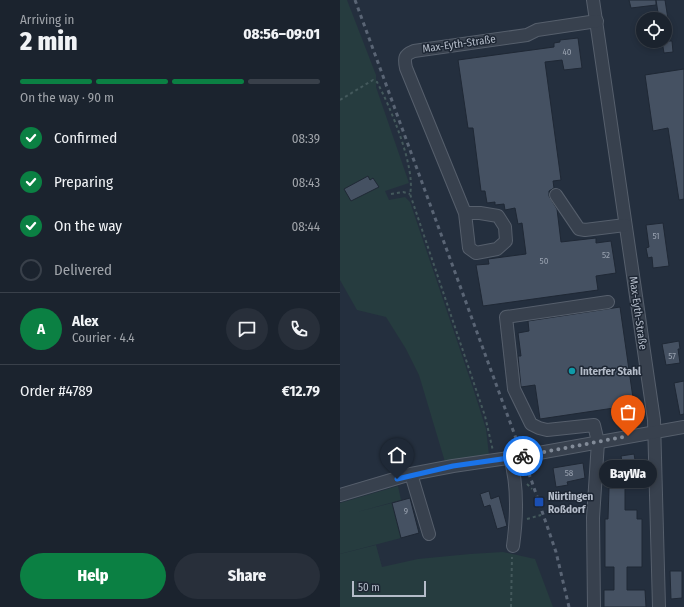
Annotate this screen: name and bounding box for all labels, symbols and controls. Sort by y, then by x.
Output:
text: Arriving in [20,12,74,27]
map controls [636,12,672,48]
button: locate [636,12,672,48]
text: 08:56–09:01 [243,25,320,43]
text: 2 min [20,26,78,57]
street label: Max-Eyth-Straße [422,32,496,56]
house number: 40 [562,47,572,57]
text: On the way · 90 m [20,90,114,105]
icon: check [20,127,42,149]
text: Confirmed [54,129,117,147]
text: 08:39 [292,131,320,146]
icon: check [20,171,42,193]
text: Preparing [54,173,113,191]
text: 08:43 [292,175,320,190]
icon: check [20,215,42,237]
text: On the way [54,217,122,235]
text: 08:44 [291,219,320,234]
house number: 51 [652,231,660,241]
house number: 52 [602,250,610,260]
house number: 50 [540,256,549,266]
text: Delivered [54,261,112,279]
street label: Max-Eyth-Straße [626,276,650,350]
button: chat [226,308,268,350]
button: phone [278,308,320,350]
text: Alex [72,312,99,330]
text: A [37,320,45,338]
text: Courier · 4.4 [72,330,135,345]
house number: 57 [668,351,676,361]
place label: Interfer Stahl [580,365,642,378]
marker: Interfer Stahl [567,366,577,376]
text: Order #4789 [20,382,93,400]
text: €12.79 [282,382,320,400]
pin [611,395,645,436]
icon: bag [617,401,639,423]
courier [503,436,543,476]
pin [380,438,414,479]
icon: home [386,444,408,466]
icon: bike [512,445,534,467]
callout: BayWa [599,460,657,488]
text: BayWa [610,466,646,481]
house number: 58 [565,468,574,478]
place label: Nürtingen Roßdorf [548,490,594,516]
marker: Nürtingen Roßdorf [533,496,545,508]
house number: 9 [404,506,408,516]
button: Help [20,553,166,599]
button: Share [174,553,320,599]
scale bar [352,579,426,598]
text: 50 m [358,581,380,594]

